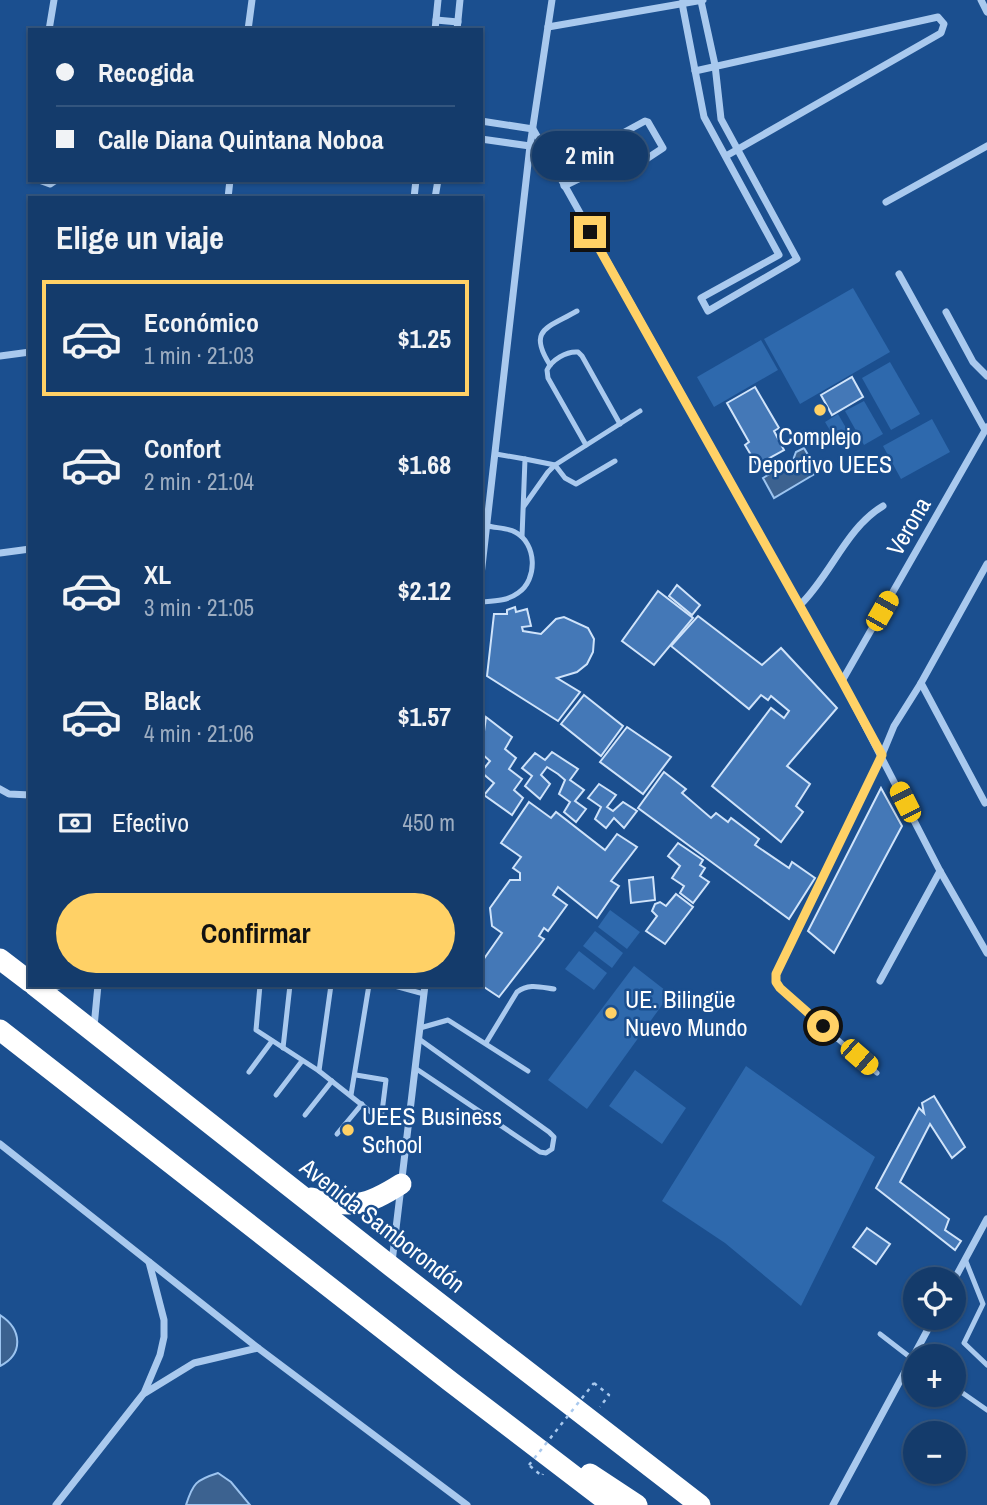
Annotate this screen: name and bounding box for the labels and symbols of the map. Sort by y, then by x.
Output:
callout: 2 min [532,131,648,180]
route end [574,216,606,248]
marker: Complejo Deportivo UEES [812,402,828,418]
place label: Complejo Deportivo UEES [748,420,892,480]
street label: Verona [879,491,937,561]
car [863,588,902,634]
car [887,779,924,825]
place label: UE. Bilingüe Nuevo Mundo [625,983,748,1043]
marker: UE. Bilingüe Nuevo Mundo [603,1005,619,1021]
route start [807,1010,839,1042]
car [837,1035,882,1079]
place label: UEES Business School [362,1100,502,1160]
marker: UEES Business School [340,1122,356,1138]
street label: Avenida Samborondón [293,1150,472,1299]

